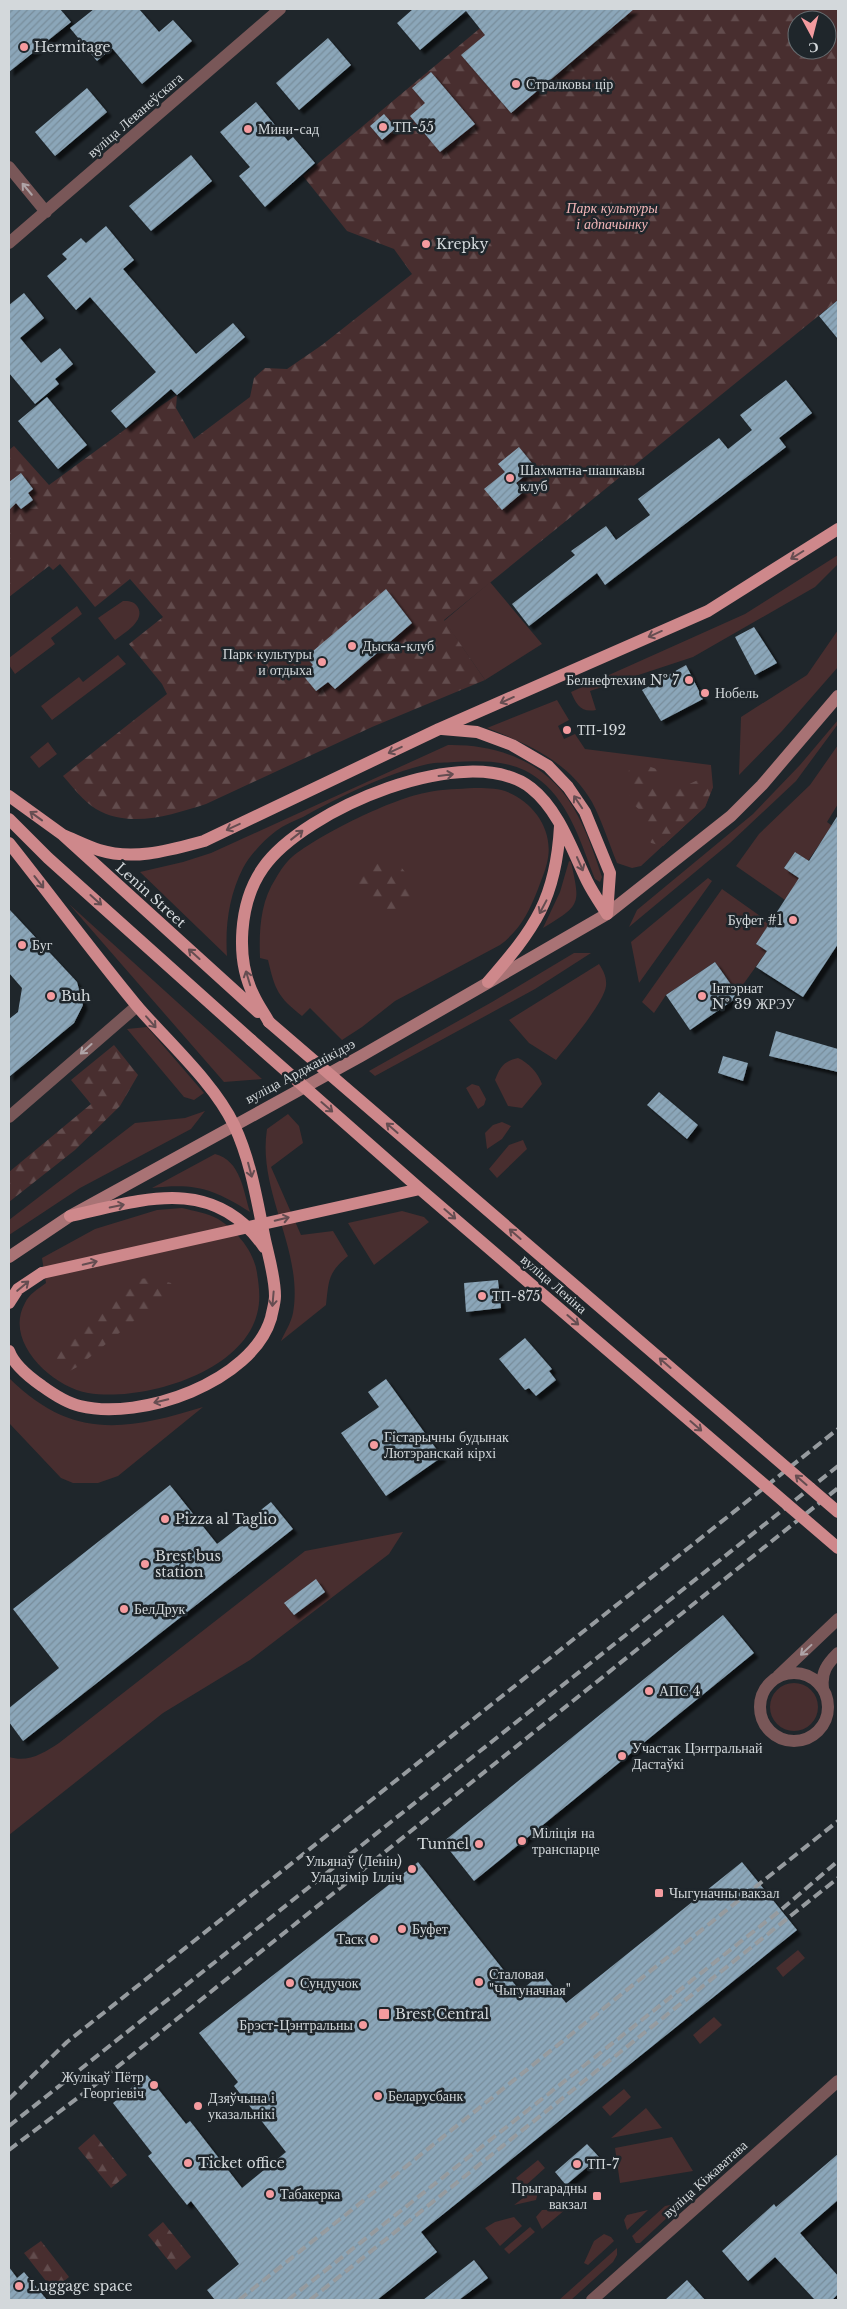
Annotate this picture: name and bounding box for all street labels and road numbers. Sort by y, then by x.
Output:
street label: вуліца Леванеўскага [83,68,187,162]
street label: Lenin Street [112,859,190,932]
street label: вуліца Арджанікідзэ [242,1034,358,1108]
street label: вуліца Леніна [517,1250,591,1318]
street label: вуліца Кіжаватава [659,2136,752,2222]

